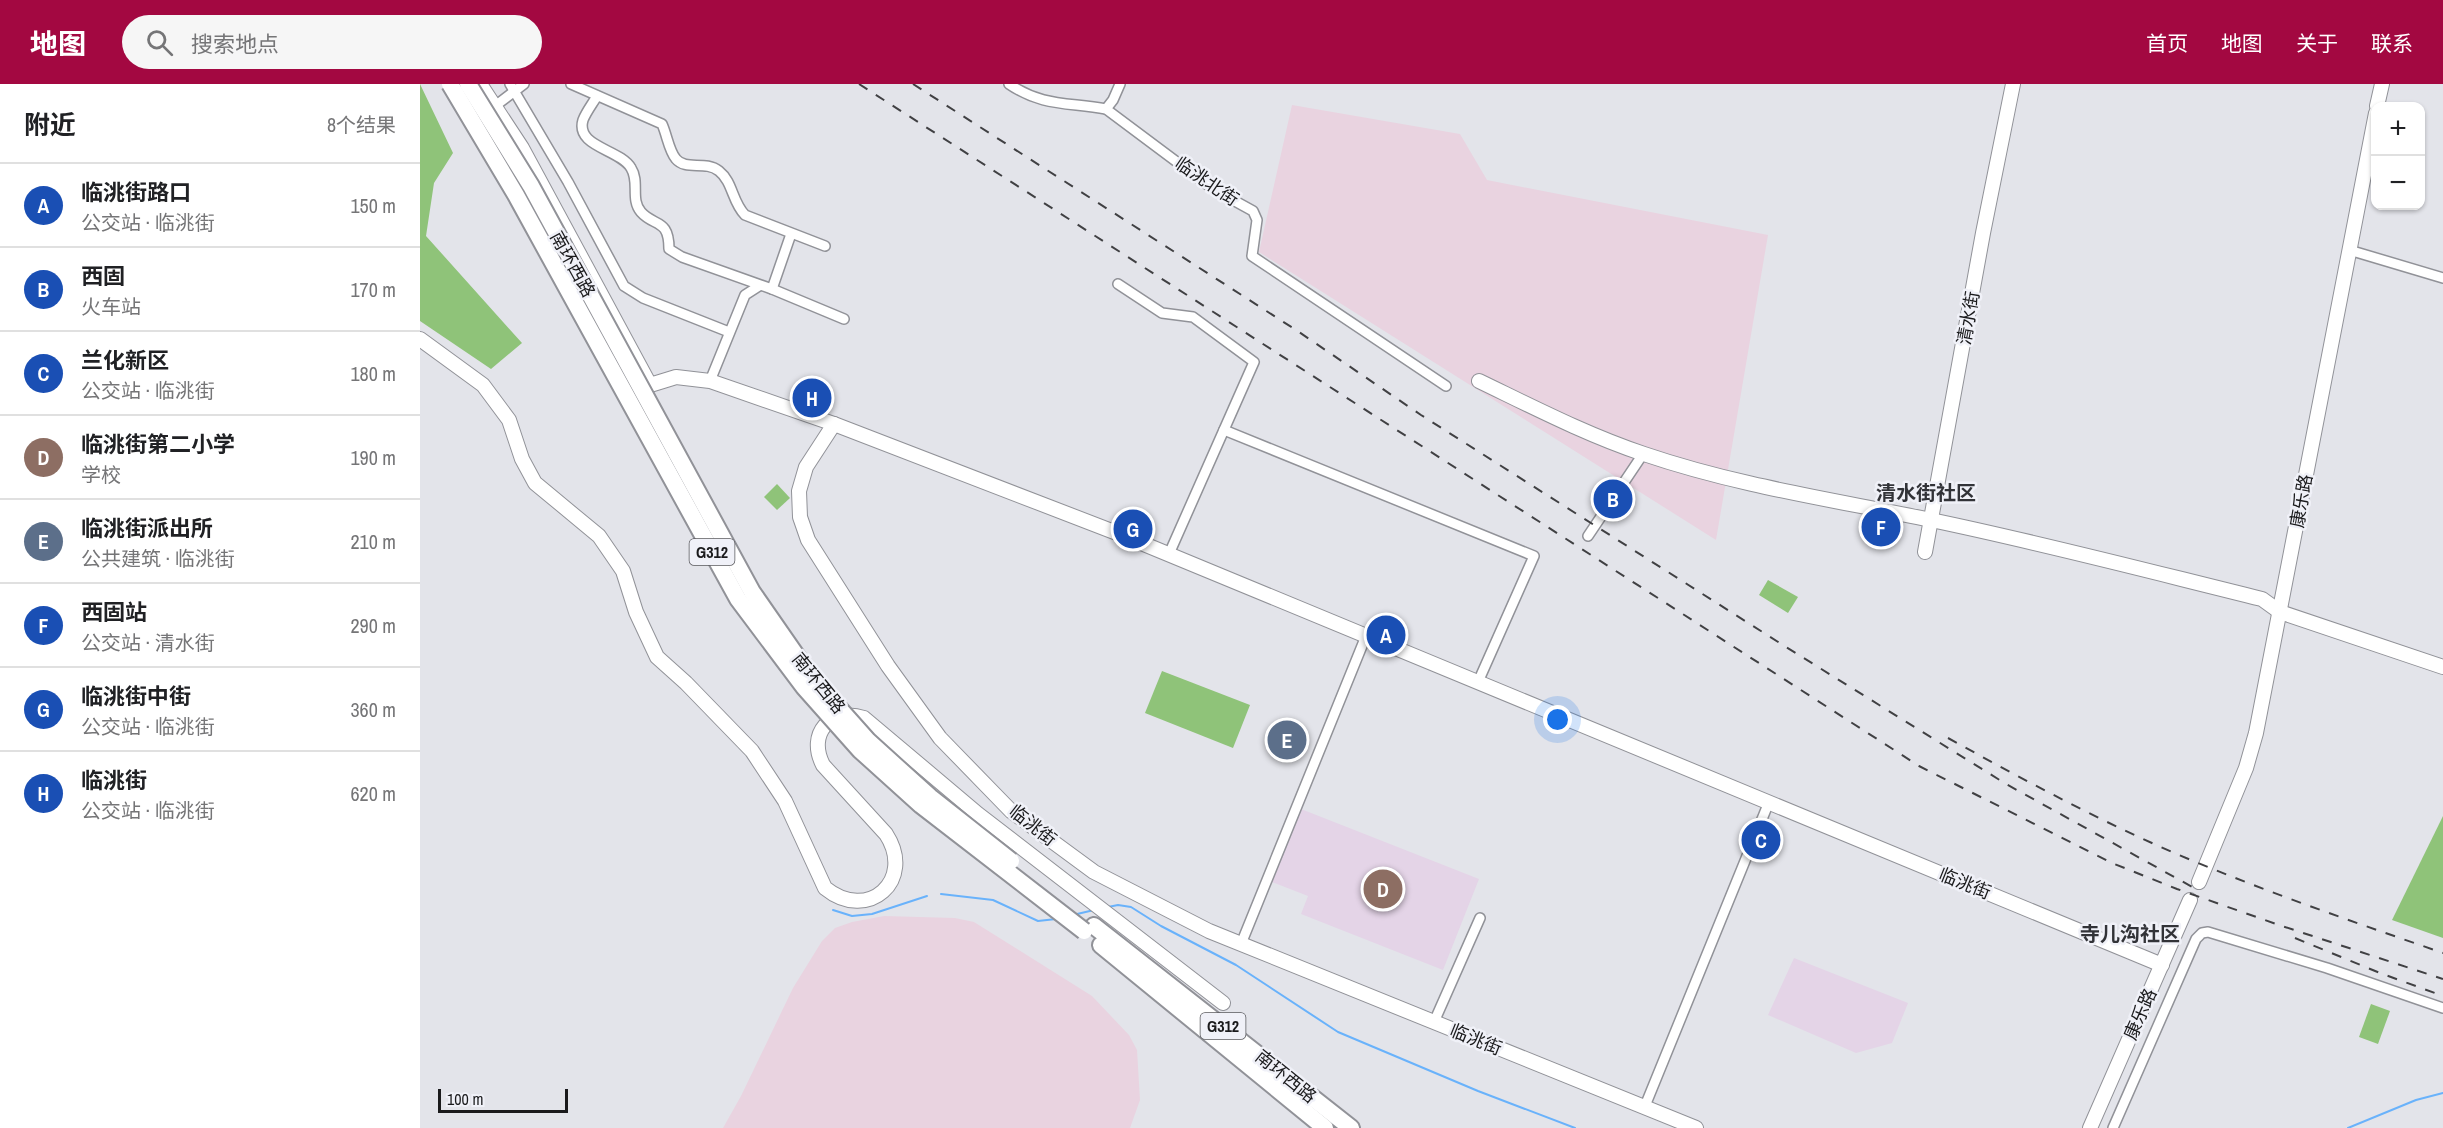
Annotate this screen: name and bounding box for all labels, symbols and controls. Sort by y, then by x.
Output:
search box [122,15,542,69]
text: 地图 [30,25,86,63]
icon: search [143,26,176,59]
text: 搜索地点 [191,29,279,59]
text: 首页 [2146,29,2188,58]
text: 地图 [2221,29,2263,58]
text: 关于 [2296,29,2338,58]
text: 联系 [2371,29,2413,58]
map controls [2371,102,2425,210]
button: + [2371,102,2425,156]
text: 附近 [24,107,76,142]
text: 8个结果 [327,111,396,138]
street label: 临洮北街 [1170,151,1244,211]
button: − [2371,156,2425,210]
text: 临洮街路口 [81,177,191,207]
text: A [38,192,49,219]
text: 150 m [350,192,396,219]
text: 公交站 · 临洮街 [81,209,215,236]
street label: 南环西路 [545,226,601,302]
text: 西固 [81,261,125,291]
text: B [38,276,49,303]
text: 170 m [350,276,396,303]
street label: 清水街 [1951,289,1985,347]
text: 火车站 [81,293,141,320]
text: 兰化新区 [81,345,169,375]
text: C [38,360,49,387]
text: 180 m [350,360,396,387]
pin: H [792,376,832,420]
text: 公交站 · 临洮街 [81,377,215,404]
text: 临洮街第二小学 [81,429,235,459]
text: D [38,444,49,471]
text: 190 m [350,444,396,471]
text: 学校 [81,461,121,488]
street label: 康乐路 [2284,472,2318,530]
pin: B [1594,476,1632,522]
district label: 清水街社区 [1876,479,1976,506]
pin: F [1862,504,1900,550]
pin: G [1114,506,1152,552]
text: 临洮街派出所 [81,513,213,543]
text: E [38,528,49,555]
text: 210 m [350,528,396,555]
road number: G312 [690,539,734,565]
text: 公共建筑 · 临洮街 [81,545,235,572]
text: 西固站 [81,597,147,627]
text: F [38,612,49,639]
text: 290 m [350,612,396,639]
pin: A [1366,612,1406,658]
text: 公交站 · 清水街 [81,629,215,656]
street label: 南环西路 [787,647,851,719]
text: 临洮街中街 [81,681,191,711]
text: G [37,696,50,723]
text: 360 m [350,696,396,723]
your location [1543,705,1572,734]
text: 公交站 · 临洮街 [81,713,215,740]
pin: E [1268,718,1306,762]
text: 临洮街 [81,765,147,795]
text: H [38,780,49,807]
text: 620 m [350,780,396,807]
text: 公交站 · 临洮街 [81,797,215,824]
street label: 临洮街 [1004,799,1062,851]
pin: C [1742,818,1780,862]
street label: 临洮街 [1935,861,1995,905]
pin: D [1364,866,1402,912]
district label: 寺儿沟社区 [2080,920,2180,947]
street label: 康乐路 [2118,984,2162,1044]
road number: G312 [1200,1013,1246,1039]
street label: 临洮街 [1446,1017,1506,1061]
street label: 南环西路 [1250,1044,1322,1108]
scale bar [438,1086,568,1114]
text: 100 m [447,1088,483,1110]

